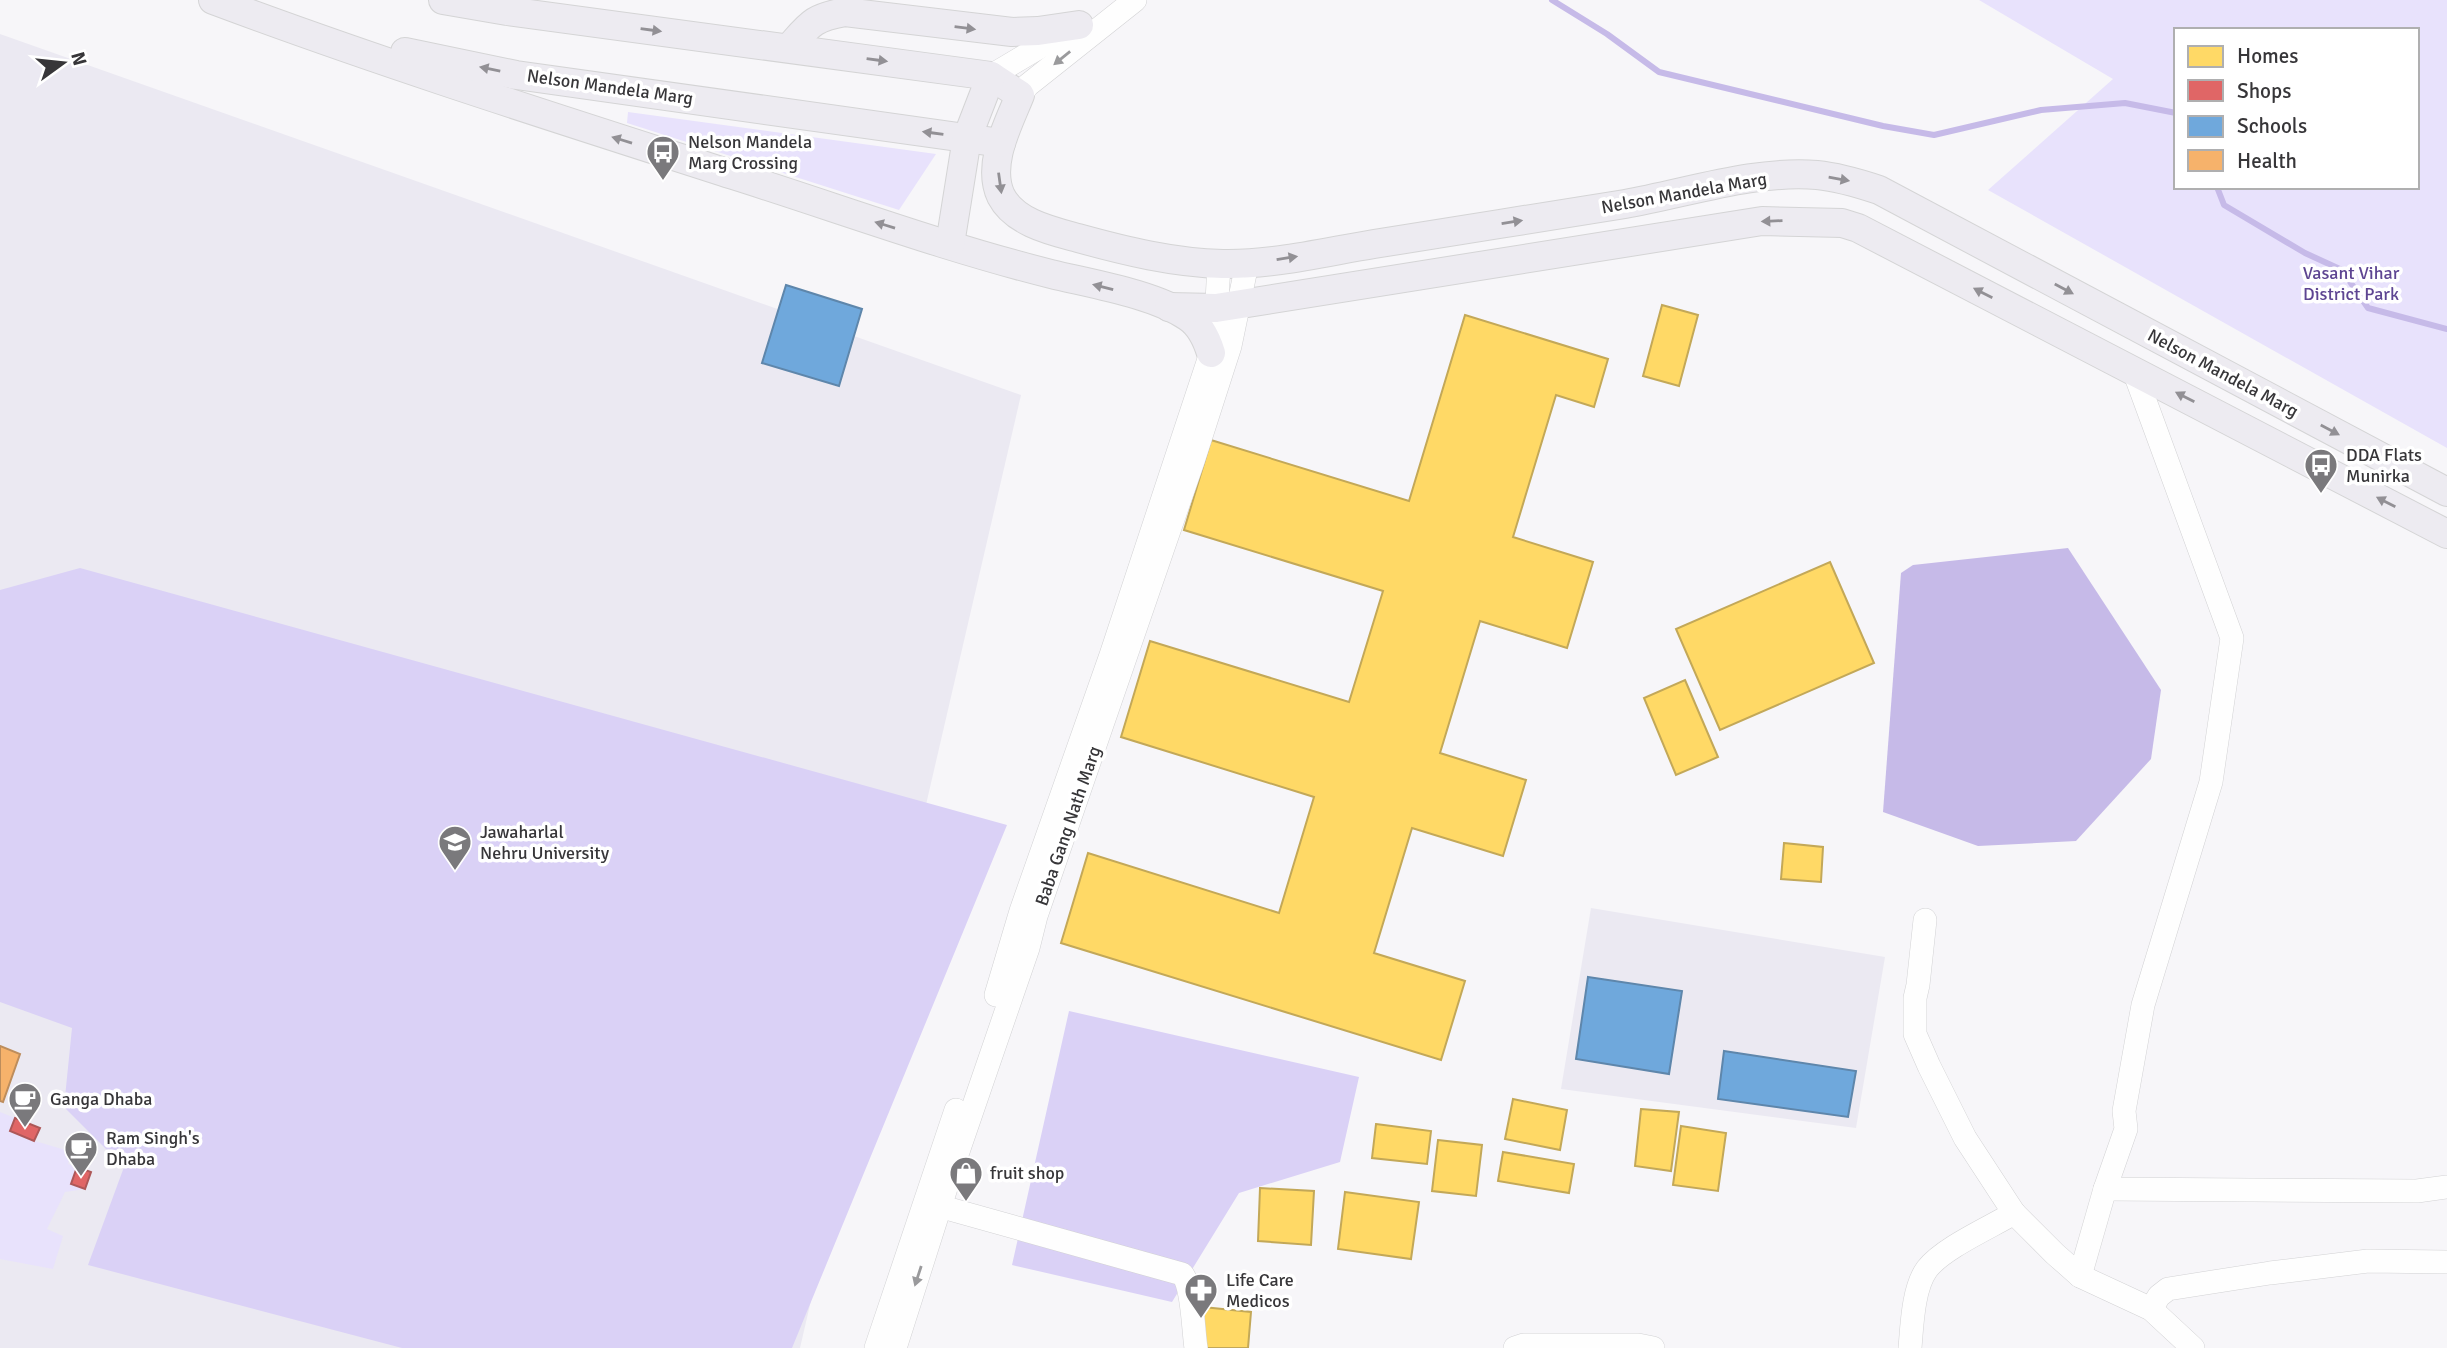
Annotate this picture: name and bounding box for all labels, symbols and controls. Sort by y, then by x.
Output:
one-way arrow [954,22,976,33]
one-way arrow [641,24,663,35]
north arrow [28,28,98,98]
legend [2174,28,2419,189]
text: Homes [2237,43,2299,69]
text: N [65,49,92,68]
one-way arrow [1054,50,1072,65]
one-way arrow [866,55,888,66]
one-way arrow [479,64,501,75]
street label: Nelson Mandela Marg [525,64,695,110]
text: Shops [2237,78,2291,104]
text: Schools [2237,113,2307,139]
one-way arrow [922,127,944,138]
place label: Nelson Mandela Marg Crossing [688,131,812,174]
bus stop icon: Nelson Mandela Marg Crossing [644,133,682,182]
one-way arrow [611,134,632,144]
text: Health [2237,148,2297,174]
street label: Nelson Mandela Marg [1600,168,1768,218]
one-way arrow [994,172,1005,194]
one-way arrow [1828,173,1850,184]
one-way arrow [1501,216,1523,227]
one-way arrow [1760,216,1782,227]
one-way arrow [874,219,895,229]
one-way arrow [1276,252,1298,263]
park label: Vasant Vihar District Park [2303,262,2400,305]
one-way arrow [1092,281,1114,292]
one-way arrow [2055,282,2075,294]
one-way arrow [1972,287,1992,299]
street label: Nelson Mandela Marg [2144,324,2302,422]
one-way arrow [2174,392,2194,404]
one-way arrow [2320,424,2340,436]
place label: DDA Flats Munirka [2346,444,2422,487]
bus stop icon: DDA Flats Munirka [2302,446,2340,495]
one-way arrow [2376,497,2396,509]
street label: Baba Gang Nath Marg [1030,743,1106,909]
place label: Jawaharlal Nehru University [480,821,610,864]
school or university icon: Jawaharlal Nehru University [436,823,474,872]
cafe icon: Ganga Dhaba [6,1080,44,1129]
place label: Ganga Dhaba [50,1088,152,1110]
place label: Ram Singh's Dhaba [106,1127,200,1170]
cafe icon: Ram Singh's Dhaba [62,1129,100,1178]
shop icon: fruit shop [947,1154,985,1203]
place label: fruit shop [990,1162,1064,1184]
one-way arrow [912,1265,923,1286]
place label: Life Care Medicos [1226,1269,1294,1312]
pharmacy icon: Life Care Medicos [1182,1271,1220,1320]

